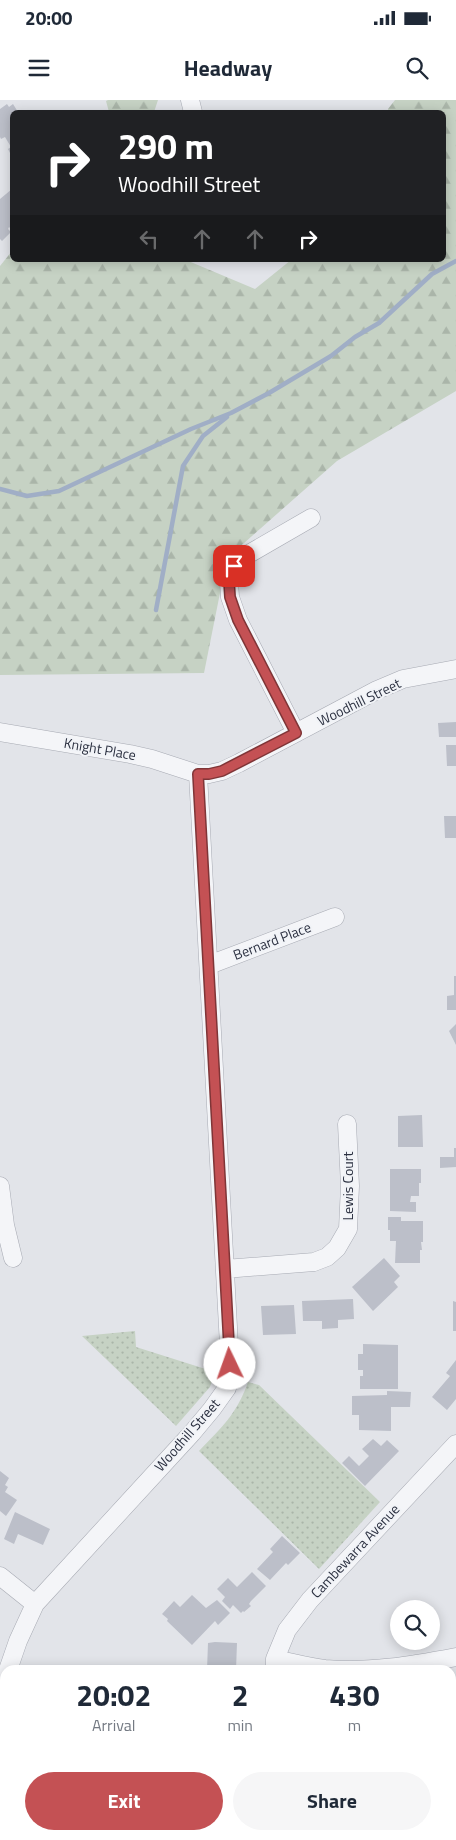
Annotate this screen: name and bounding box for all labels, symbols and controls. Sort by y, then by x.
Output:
text: 20:00 [25,3,72,32]
text: Headway [184,51,272,85]
icon: menu [25,54,53,82]
icon: search [403,54,431,82]
text: 290 m [118,119,214,173]
icon: right [35,130,100,195]
text: Woodhill Street [118,167,260,201]
icon: left [135,225,163,253]
icon: ahead [188,225,216,253]
icon: ahead [241,225,269,253]
icon: right [294,225,322,253]
pin [213,545,255,587]
icon: arrive [220,552,248,580]
street label: Woodhill Street [313,672,404,731]
street label: Knight Place [62,732,138,765]
street label: Bernard Place [230,916,314,965]
street label: Lewis Court [337,1151,358,1221]
position arrow [203,1337,255,1389]
street label: Woodhill Street [149,1394,224,1476]
street label: Cambewarra Avenue [305,1499,404,1602]
map controls [390,1600,440,1650]
button: search [390,1600,440,1650]
text: 20:02 [76,1672,151,1718]
text: 2 [232,1672,249,1718]
text: 430 [329,1672,380,1718]
text: Arrival [92,1713,135,1737]
text: min [227,1713,253,1737]
text: m [348,1713,361,1737]
button: Exit [25,1772,223,1830]
button: Share [233,1772,431,1830]

